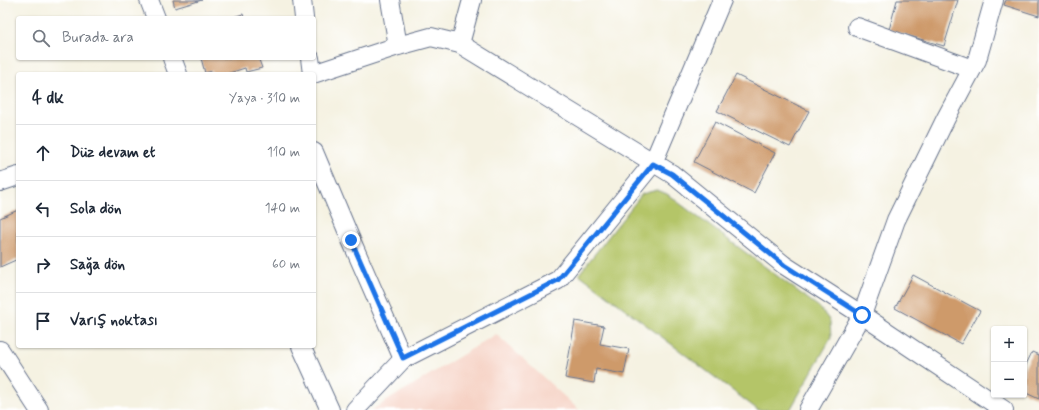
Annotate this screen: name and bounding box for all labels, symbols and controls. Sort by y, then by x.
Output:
search box [16,16,316,60]
icon: search [30,27,52,49]
text: Burada ara [62,28,134,48]
text: 4 dk [32,87,64,109]
text: Yaya · 310 m [229,90,300,107]
icon: ahead [32,142,54,164]
text: Düz devam et [70,143,155,163]
text: 110 m [267,144,300,161]
icon: left [32,198,54,220]
text: Sola dön [70,199,122,219]
text: 140 m [265,200,300,217]
route end [342,231,360,249]
icon: right [32,254,54,276]
text: Sağa dön [70,255,125,275]
text: 60 m [272,256,300,273]
route start [853,306,871,324]
icon: arrive [32,310,54,332]
text: Varış noktası [70,311,158,331]
map controls [991,326,1027,398]
button: + [991,326,1027,362]
button: − [991,362,1027,398]

